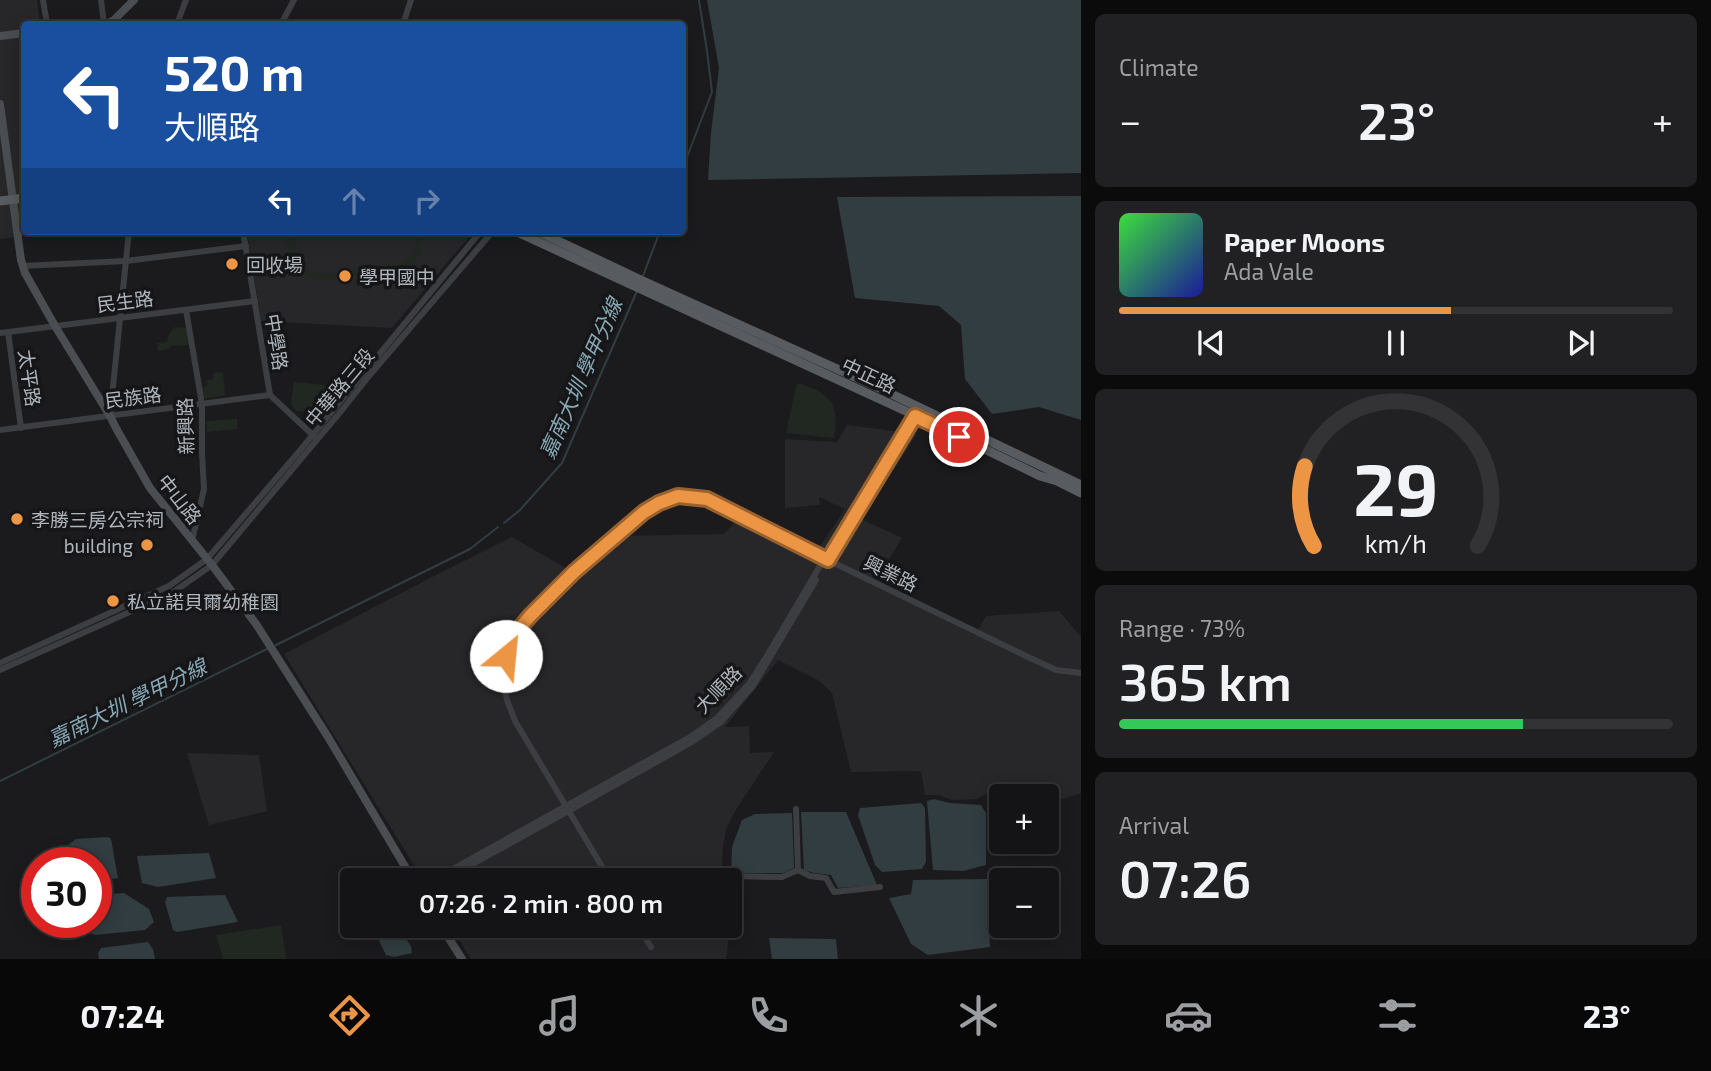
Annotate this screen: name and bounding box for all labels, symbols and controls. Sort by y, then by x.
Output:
text: 520 m [164,42,304,101]
icon: left [49,49,140,140]
text: Climate [1119,53,1199,81]
text: 23° [1358,88,1435,150]
text: − [1119,97,1141,143]
text: + [1652,97,1673,143]
text: 大順路 [164,107,260,145]
icon: left [262,182,300,220]
icon: ahead [335,182,373,220]
icon: right [408,182,446,220]
text: Paper Moons [1224,226,1385,257]
place label: 回收場 [246,253,303,276]
marker: 回收場 [224,256,240,272]
text: Ada Vale [1224,257,1314,285]
place label: 學甲國中 [359,265,435,288]
marker: 學甲國中 [337,268,353,284]
street label: 民生路 [95,286,155,316]
water label: 嘉南大圳 學甲分線 [533,292,627,462]
street label: 中學路 [261,312,293,372]
icon: previous [1192,324,1230,362]
icon: pause [1377,324,1415,362]
icon: next [1562,324,1600,362]
street label: 中華路三段 [300,343,378,431]
street label: 太平路 [15,348,45,408]
street label: 中正路 [838,353,900,397]
street label: 民族路 [103,382,163,412]
street label: 新興路 [173,397,197,455]
pin [929,407,989,467]
icon: arrive [940,418,978,456]
text: 29 [1353,443,1439,531]
street label: 中山路 [153,469,207,529]
place label: 李勝三房公宗祠 [31,508,164,531]
marker: 李勝三房公宗祠 [9,511,25,527]
text: km/h [1365,527,1427,557]
place label: building [64,534,133,557]
marker: building [139,537,155,553]
street label: 興業路 [860,550,922,596]
place label: 私立諾貝爾幼稚園 [127,590,279,613]
marker: 私立諾貝爾幼稚園 [105,593,121,609]
text: Range · 73% [1119,614,1245,642]
position arrow [469,619,543,693]
text: 365 km [1119,649,1292,711]
water label: 嘉南大圳 學甲分線 [44,652,212,751]
street label: 大順路 [690,661,746,717]
map controls [989,784,1059,938]
button: + [989,784,1059,854]
text: Arrival [1119,811,1189,839]
text: 07:26 [1119,846,1251,908]
speed limit sign: 30 [21,847,112,938]
button: − [989,868,1059,938]
text: 07:26 · 2 min · 800 m [419,887,663,918]
icon: directions [325,991,374,1040]
icon: music [535,991,584,1040]
icon: phone [744,991,793,1040]
icon: climate [954,991,1003,1040]
icon: car [1164,991,1213,1040]
icon: filters [1373,991,1422,1040]
text: 07:24 [80,996,165,1034]
text: 23° [1583,996,1631,1034]

